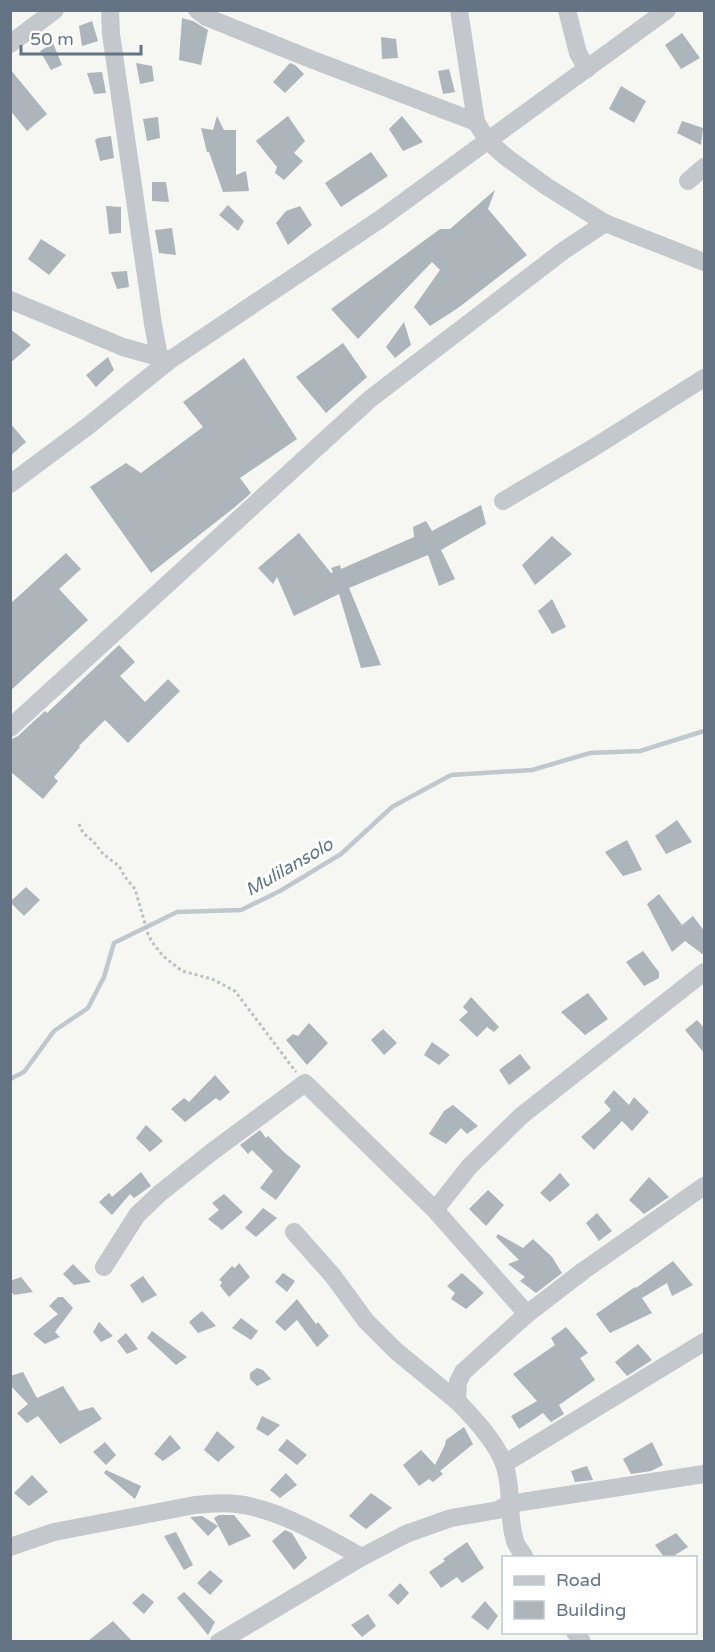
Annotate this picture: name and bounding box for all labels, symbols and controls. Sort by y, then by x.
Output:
scale bar [21,18,141,56]
text: 50 m [30,28,74,50]
water label: Mulilansolo [241,833,338,901]
legend [502,1556,697,1634]
text: Road [556,1569,601,1591]
text: Building [556,1599,626,1621]

